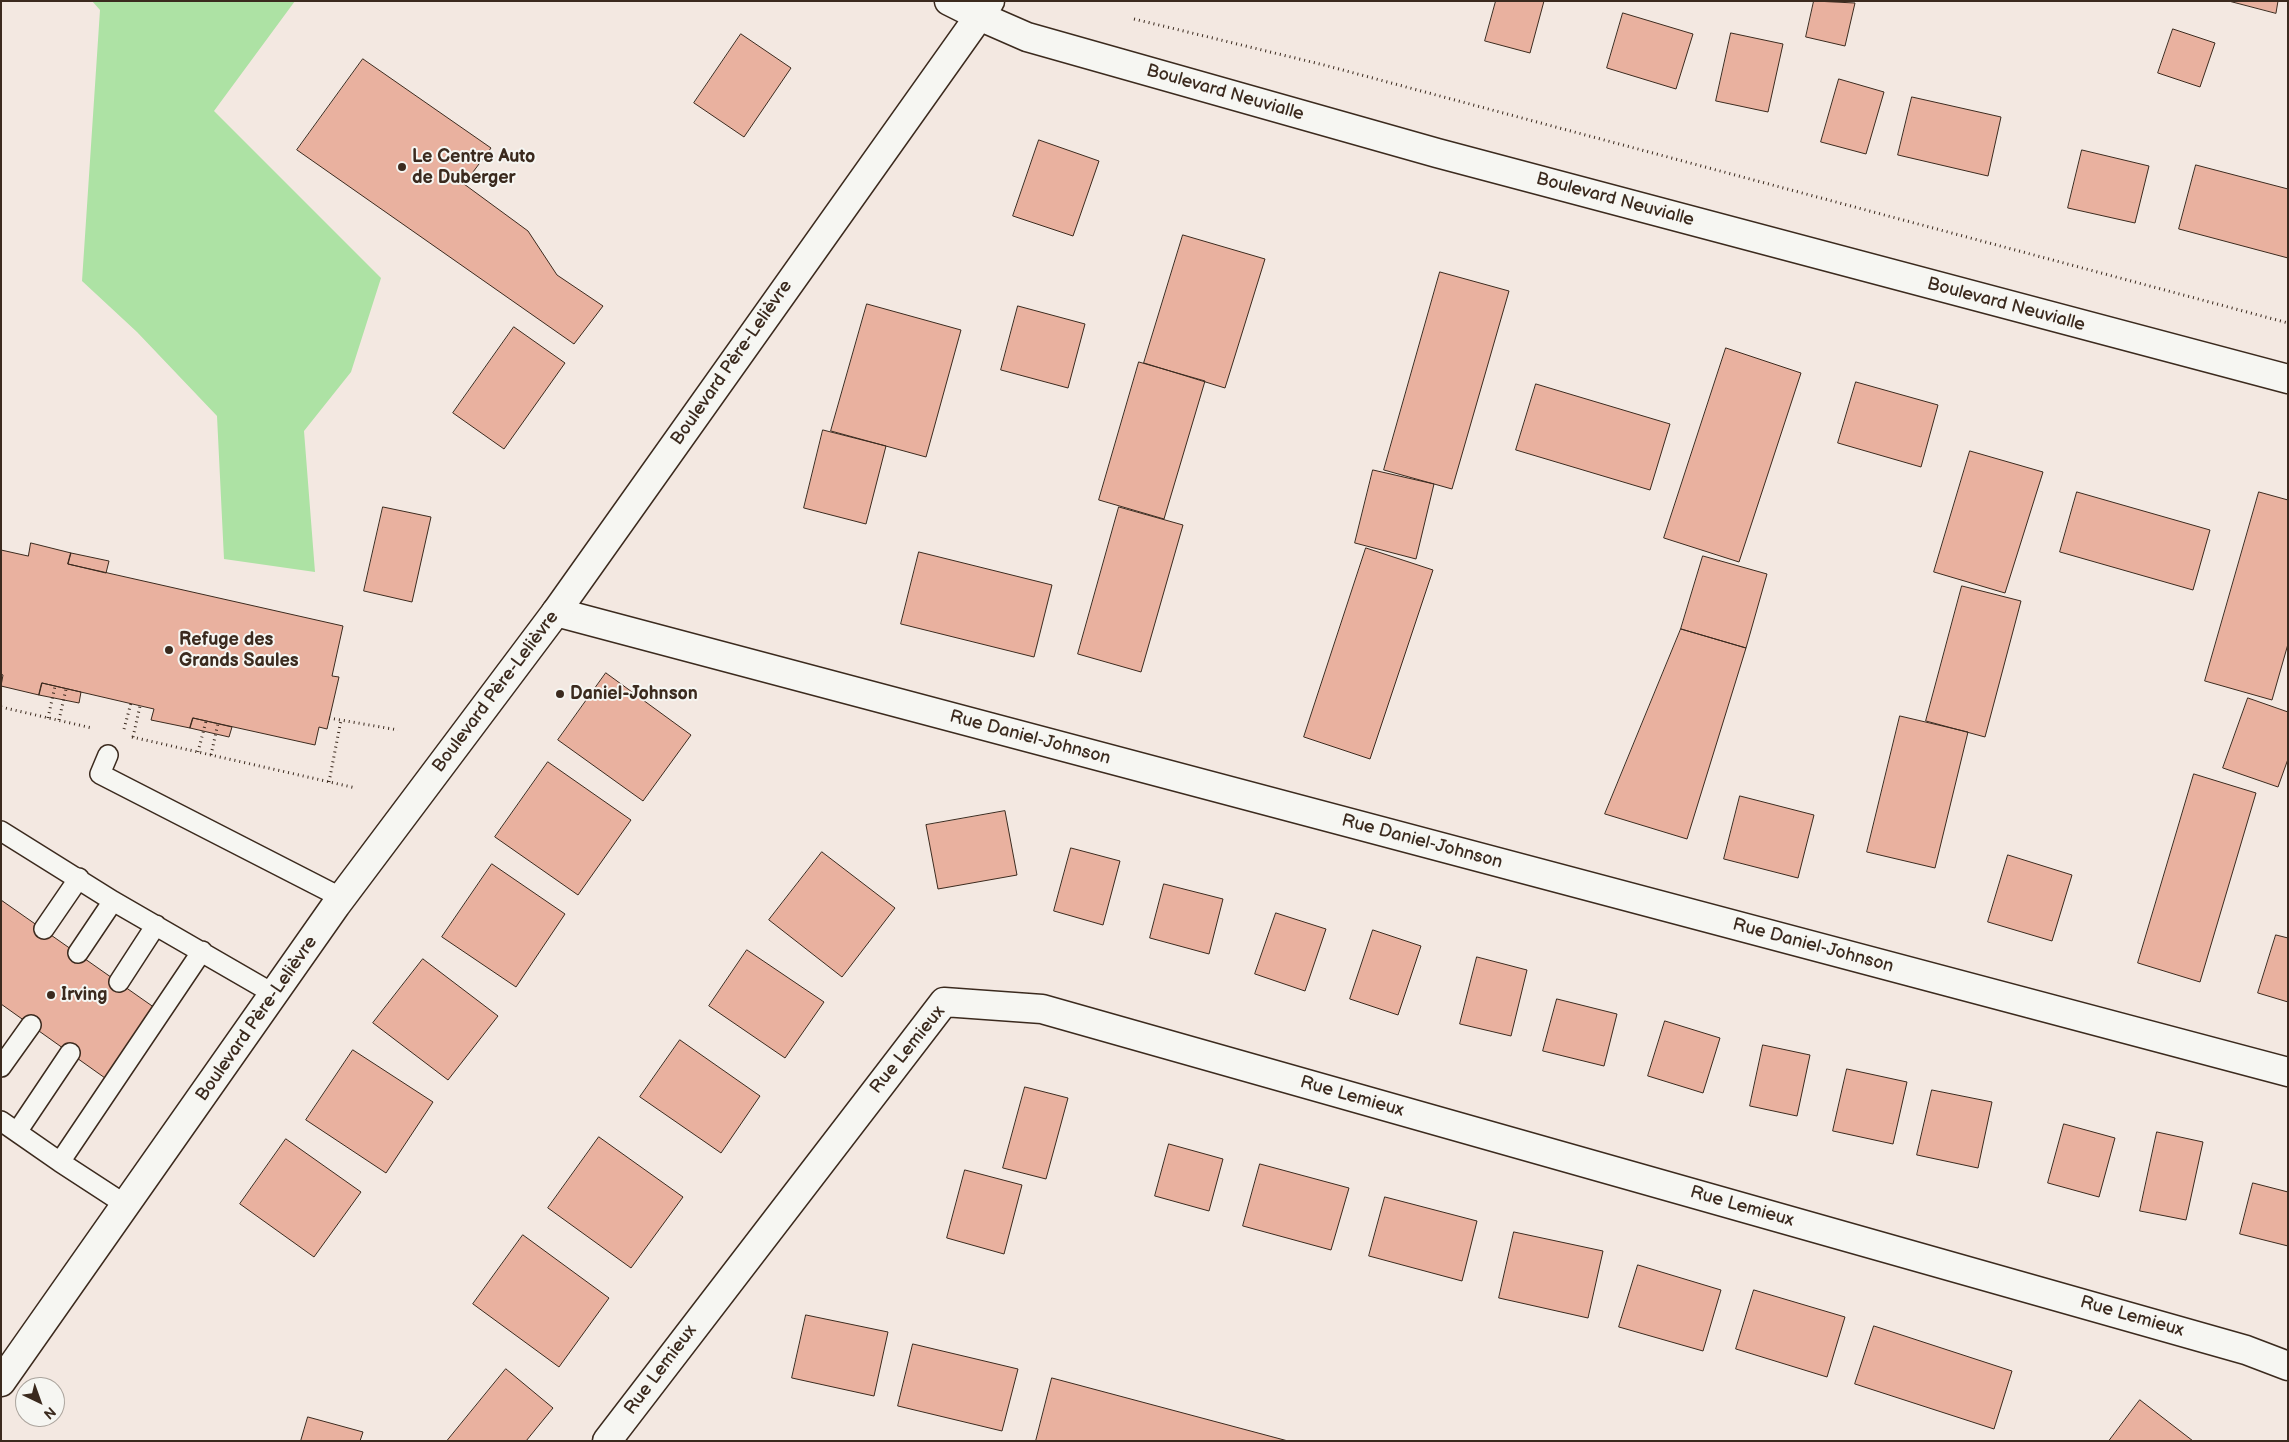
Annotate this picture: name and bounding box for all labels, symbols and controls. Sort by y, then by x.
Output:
street label: Boulevard Neuvialle [1144,60,1306,126]
place label: Le Centre Auto de Duberger [412,146,535,188]
marker: Le Centre Auto de Duberger [396,161,408,173]
street label: Boulevard Neuvialle [1534,169,1696,231]
street label: Boulevard Neuvialle [1925,274,2087,336]
street label: Boulevard Père-Lelièvre [667,276,797,450]
street label: Boulevard Père-Lelièvre [428,607,564,777]
place label: Refuge des Grands Saules [179,629,299,672]
marker: Refuge des Grands Saules [163,644,175,656]
place label: Daniel-Johnson [570,683,698,705]
marker: Daniel-Johnson [554,688,566,700]
street label: Rue Daniel-Johnson [947,706,1113,770]
street label: Rue Daniel-Johnson [1339,810,1505,874]
street label: Rue Daniel-Johnson [1730,914,1896,978]
street label: Boulevard Père-Lelièvre [192,932,322,1106]
place label: Irving [61,984,108,1006]
marker: Irving [45,989,57,1001]
street label: Rue Lemieux [866,1002,950,1098]
street label: Rue Lemieux [1298,1072,1406,1122]
street label: Rue Lemieux [1688,1182,1796,1232]
street label: Rue Lemieux [2078,1292,2186,1342]
street label: Rue Lemieux [620,1321,702,1419]
north arrow [15,1377,65,1427]
text: N [40,1403,59,1423]

